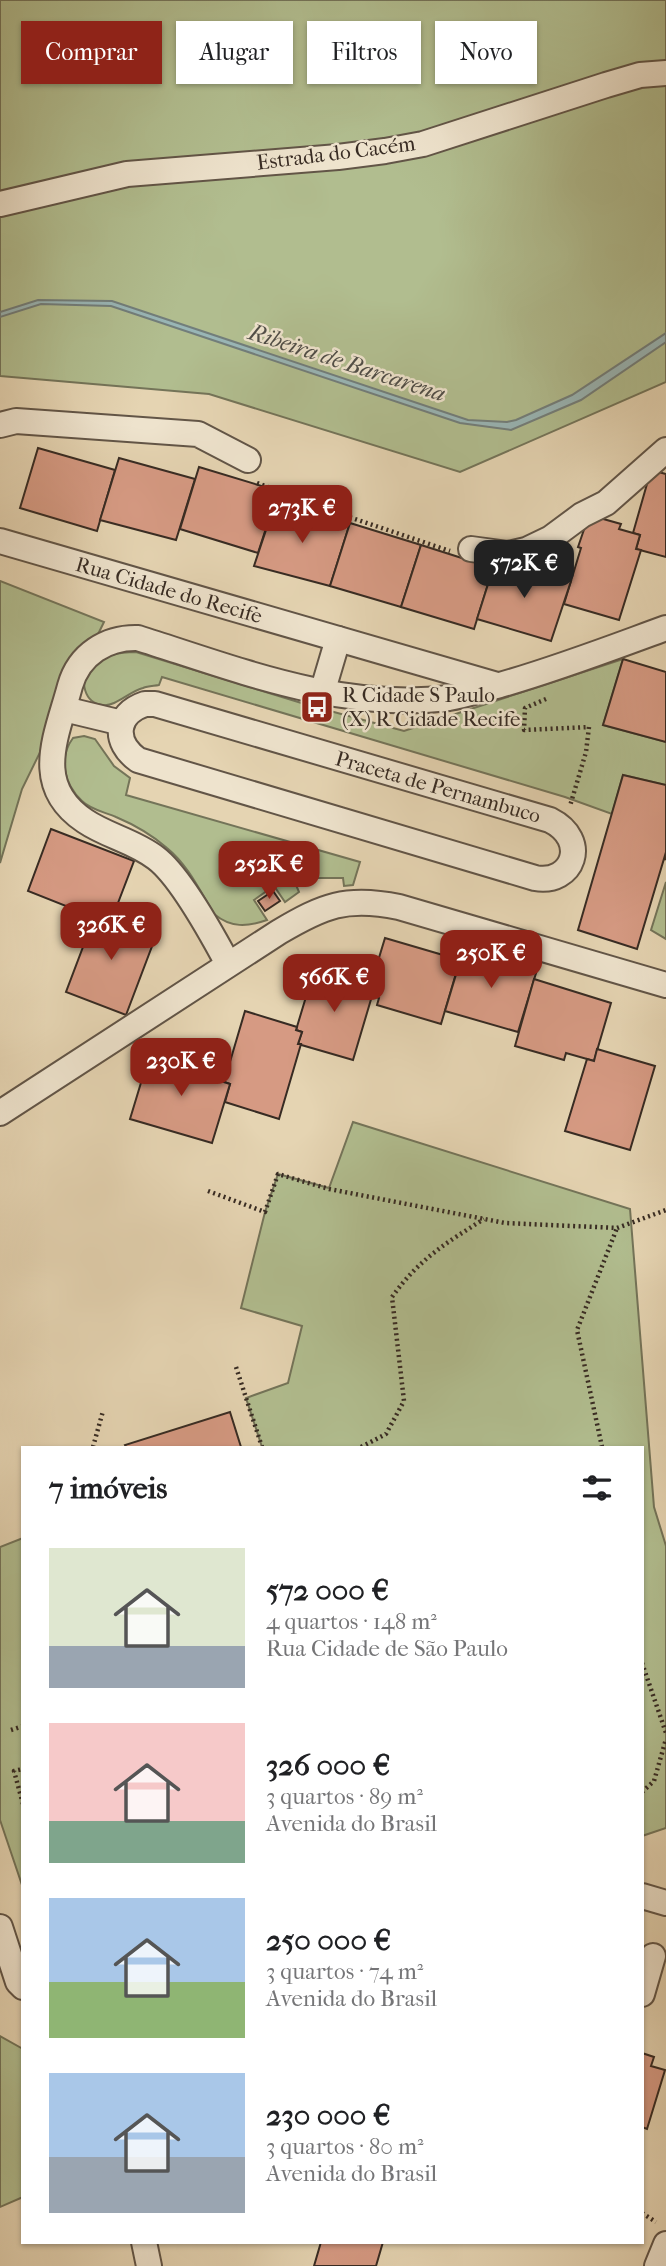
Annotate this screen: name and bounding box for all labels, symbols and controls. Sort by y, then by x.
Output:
chip: Comprar [21,21,162,84]
chip: Alugar [176,21,293,84]
chip: Filtros [307,21,421,84]
chip: Novo [435,21,537,84]
street label: Estrada do Cacém [255,131,417,175]
water label: Ribeira de Barcarena [243,318,449,408]
pin: 273K € [245,486,359,545]
text: 273K € [268,494,336,521]
pin: 572K € [467,540,581,600]
text: 572K € [490,549,558,576]
street label: Rua Cidade do Recife [73,552,265,628]
place label: R Cidade S Paulo (X) R Cidade Recife [342,683,520,731]
bus stop icon: R Cidade S Paulo (X) R Cidade Recife [298,688,336,726]
street label: Praceta de Pernambuco [333,746,543,828]
pin: 252K € [212,842,326,901]
text: 252K € [235,850,303,877]
pin: 326K € [54,902,168,962]
text: 326K € [76,911,146,938]
pin: 250K € [434,930,548,990]
text: 250K € [456,939,526,966]
pin: 566K € [277,954,391,1014]
text: 566K € [299,963,369,990]
pin: 230K € [124,1038,238,1098]
text: 230K € [146,1047,216,1074]
icon: filters [578,1469,616,1507]
text: 7 imóveis [49,1471,167,1506]
text: 572 000 € [266,1573,389,1608]
icon: home [105,1576,189,1660]
text: 4 quartos · 148 m² [266,1608,437,1635]
text: Rua Cidade de São Paulo [266,1635,508,1662]
text: 326 000 € [266,1748,390,1783]
icon: home [105,1751,189,1835]
text: 3 quartos · 89 m² [266,1783,423,1810]
text: Avenida do Brasil [266,1810,437,1837]
text: 250 000 € [266,1923,391,1958]
icon: home [105,1926,189,2010]
text: 3 quartos · 74 m² [266,1958,423,1985]
text: Avenida do Brasil [266,1985,437,2012]
text: 230 000 € [266,2098,391,2133]
icon: home [105,2101,189,2185]
text: 3 quartos · 80 m² [266,2133,424,2160]
text: Avenida do Brasil [266,2160,437,2187]

